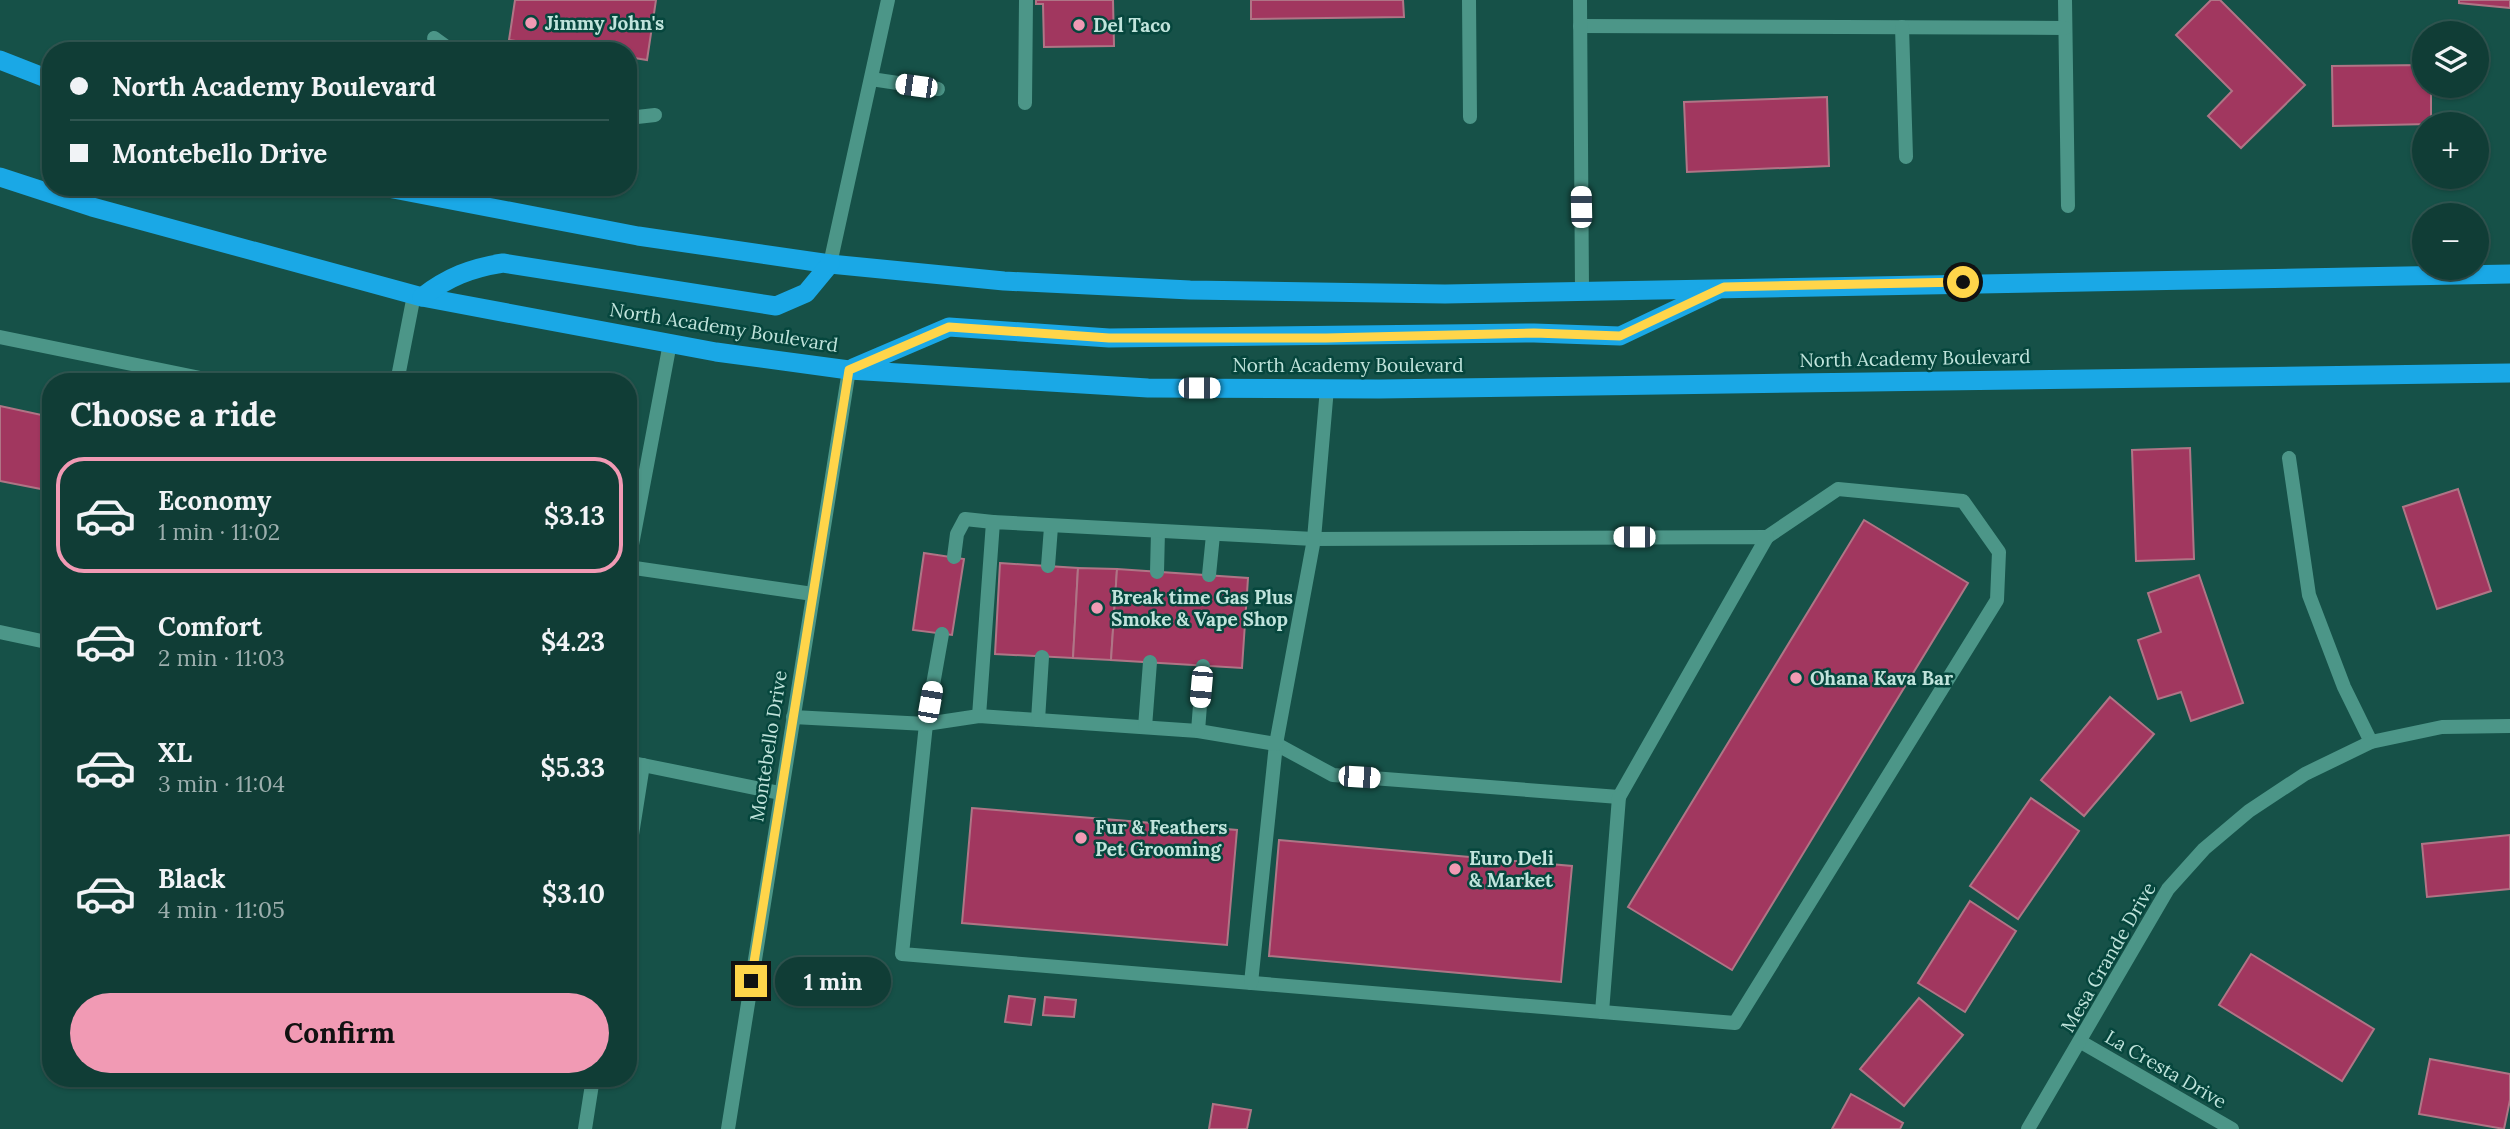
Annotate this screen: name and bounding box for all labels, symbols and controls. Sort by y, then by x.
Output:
place label: Jimmy John's [545,11,664,35]
place label: Del Taco [1093,13,1171,37]
marker: Jimmy John's [523,15,539,31]
marker: Del Taco [1071,17,1087,33]
map controls [2412,21,2489,280]
button: layers [2412,21,2489,98]
text: North Academy Boulevard [112,70,436,103]
car [894,73,939,99]
button: + [2412,112,2489,189]
text: Montebello Drive [112,137,327,170]
car [1571,186,1592,228]
button: − [2412,203,2489,280]
route start [1947,266,1979,298]
street label: North Academy Boulevard [608,297,840,357]
street label: North Academy Boulevard [1799,344,2031,372]
street label: North Academy Boulevard [1232,353,1464,377]
car [1179,378,1221,399]
text: Choose a ride [70,394,277,435]
icon: car [74,484,137,547]
text: Economy [158,484,271,517]
text: $3.13 [544,499,605,532]
text: 1 min · 11:02 [158,517,280,546]
car [1614,527,1656,548]
place label: Break time Gas Plus Smoke & Vape Shop [1111,585,1293,631]
marker: Break time Gas Plus Smoke & Vape Shop [1089,600,1105,616]
icon: car [74,610,137,673]
text: Comfort [158,610,262,643]
text: $4.23 [541,625,605,658]
text: 2 min · 11:03 [158,643,285,672]
car [1189,665,1214,709]
place label: Ohana Kava Bar [1810,666,1953,690]
street label: Montebello Drive [744,669,792,823]
marker: Ohana Kava Bar [1788,670,1804,686]
car [917,679,944,725]
icon: car [74,736,137,799]
text: XL [158,736,192,769]
text: $5.33 [540,751,605,784]
car [1338,765,1381,789]
text: 3 min · 11:04 [158,769,285,798]
place label: Fur & Feathers Pet Grooming [1095,815,1228,861]
marker: Fur & Feathers Pet Grooming [1073,830,1089,846]
place label: Euro Deli & Market [1469,846,1554,892]
marker: Euro Deli & Market [1447,861,1463,877]
icon: car [74,862,137,925]
text: Black [158,862,226,895]
text: $3.10 [542,877,605,910]
street label: Mesa Grande Drive [2055,878,2161,1036]
text: 4 min · 11:05 [158,895,285,924]
callout: 1 min [776,956,891,1006]
route end [735,965,767,997]
text: 1 min [804,967,862,996]
button: Confirm [70,993,609,1073]
street label: La Cresta Drive [2101,1025,2231,1113]

